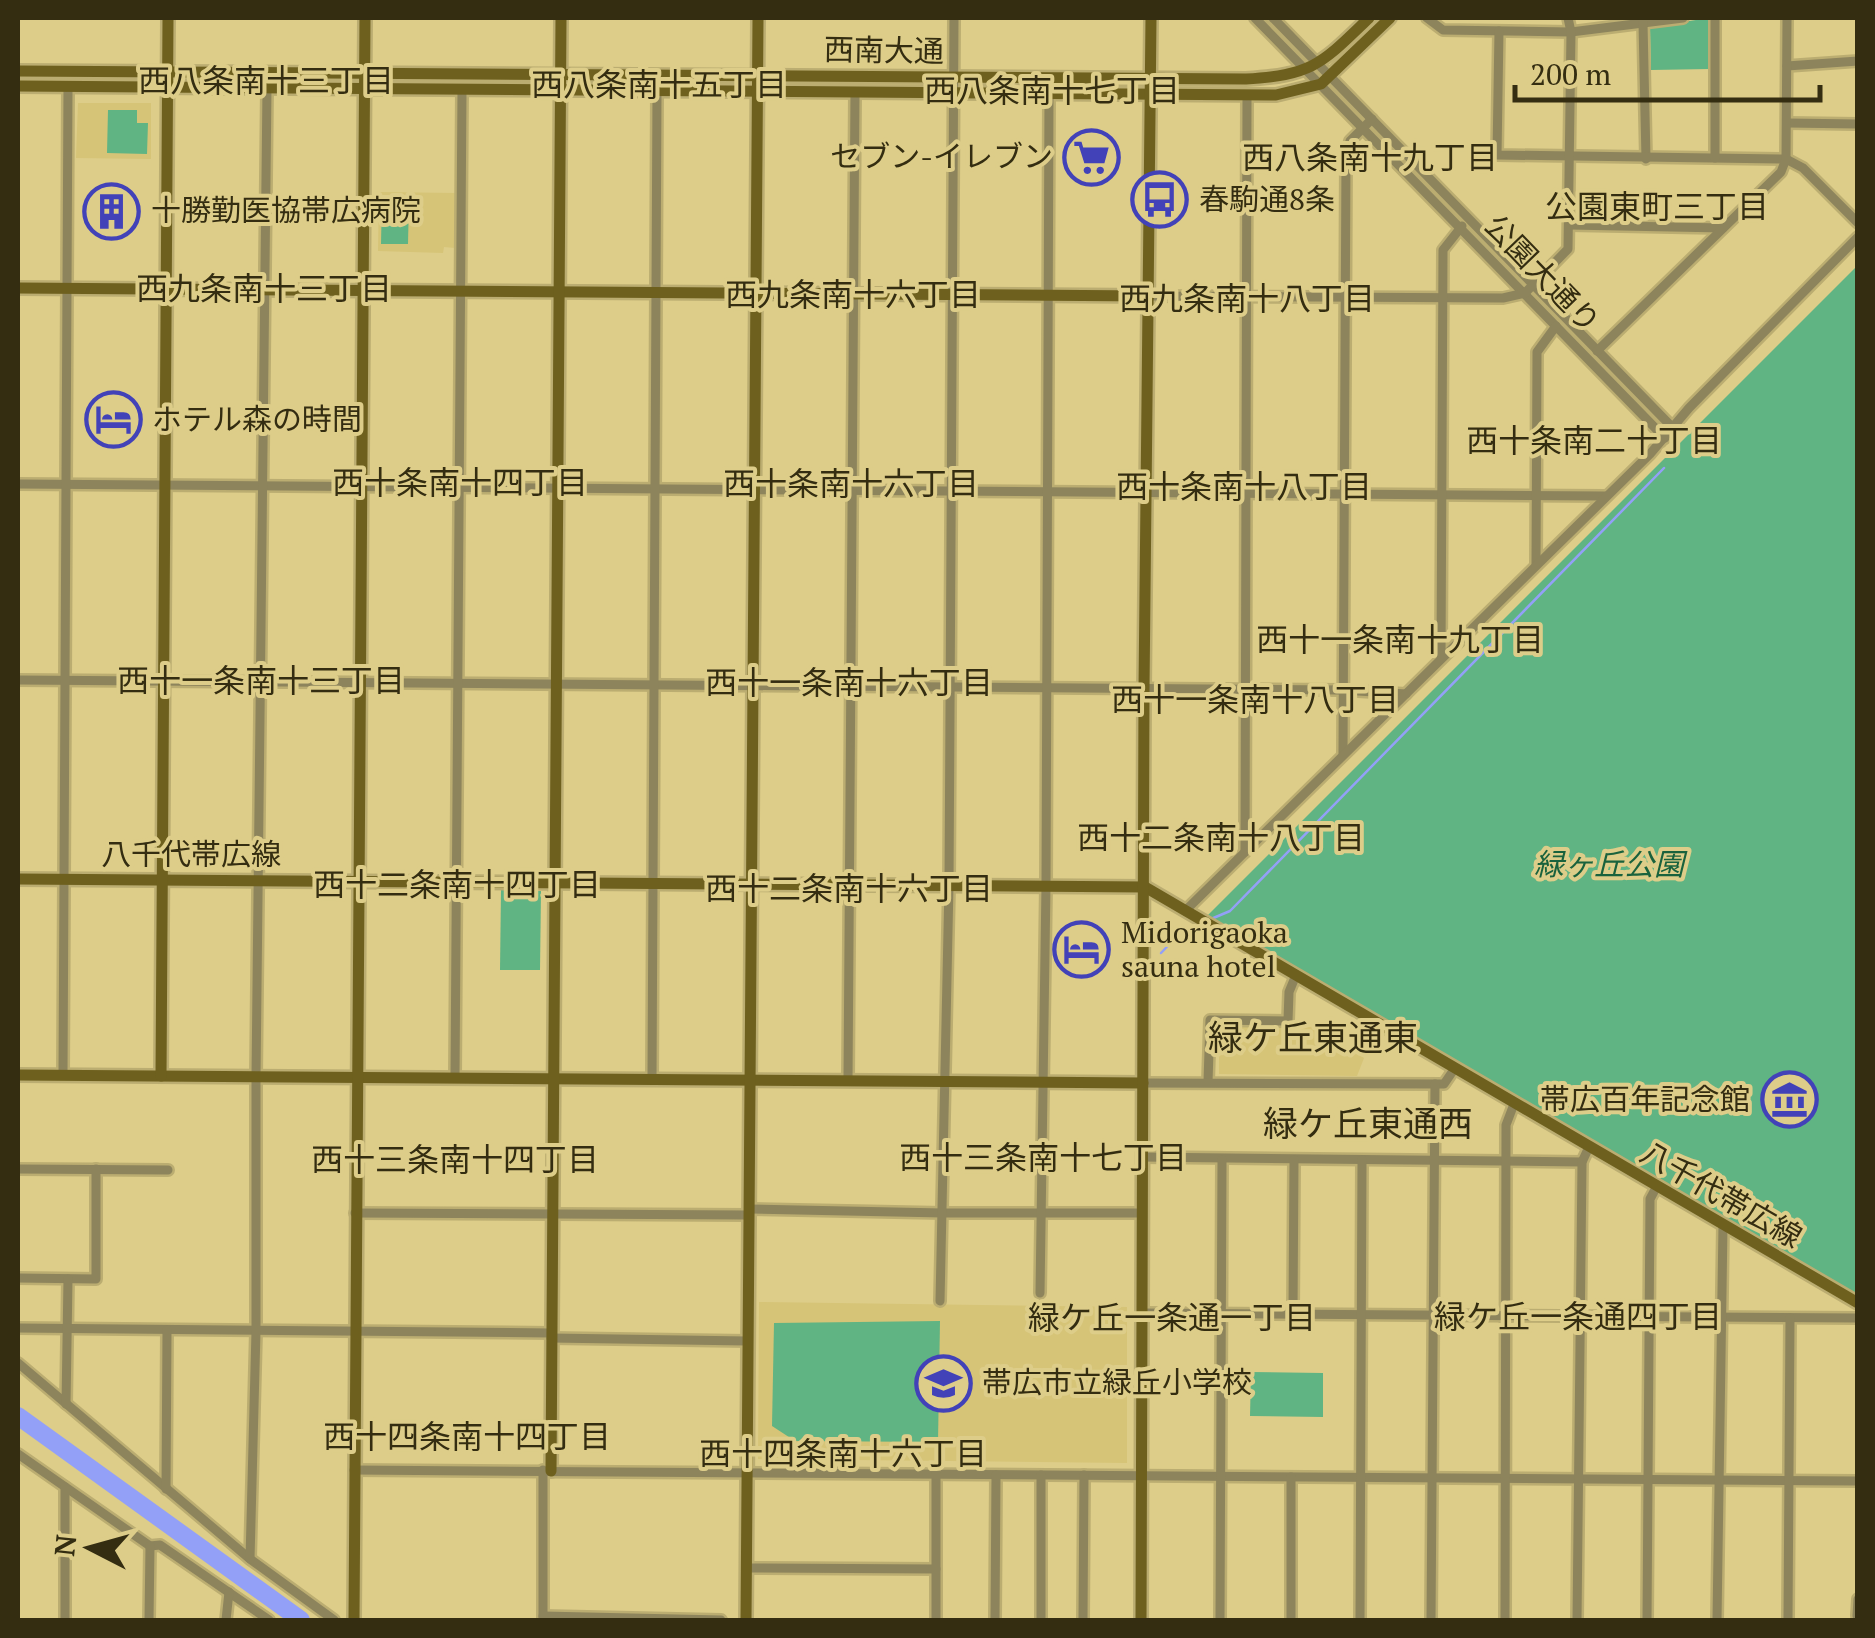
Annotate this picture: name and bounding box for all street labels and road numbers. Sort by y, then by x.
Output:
street label: 西南大通 [824,29,944,71]
street label: 公園大通り [1476,205,1609,341]
street label: 八千代帯広線 [101,834,281,874]
street label: 八千代帯広線 [1634,1132,1809,1256]

